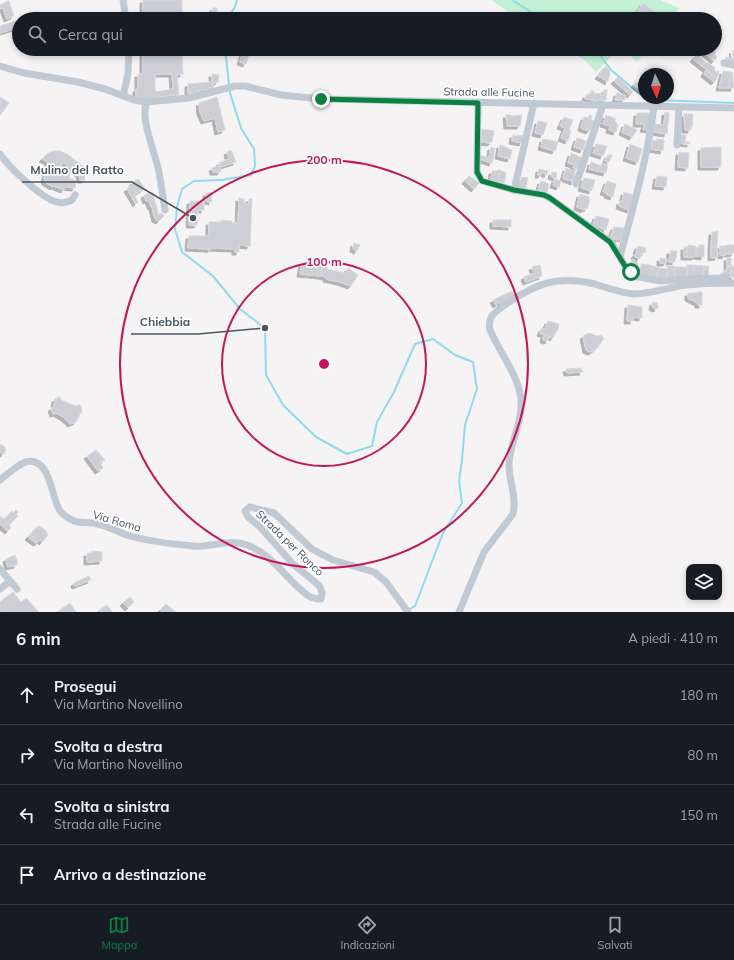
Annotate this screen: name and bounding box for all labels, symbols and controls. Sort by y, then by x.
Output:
search box [12,12,722,56]
icon: search [26,23,48,45]
text: Cerca qui [58,25,123,44]
north arrow [638,68,674,104]
street label: Strada alle Fucine [443,84,535,100]
route end [312,90,330,108]
text: 200 m [306,152,342,167]
callout: Mulino del Ratto [22,158,132,182]
text: Mulino del Ratto [30,162,124,177]
text: 100 m [306,254,342,269]
route start [622,263,640,281]
callout: Chiebbia [131,310,198,334]
text: Chiebbia [140,314,190,329]
centre of rings [317,357,331,371]
street label: Via Roma [91,507,143,535]
street label: Strada per Ronco [253,507,327,579]
map controls [686,564,722,600]
button: layers [686,564,722,600]
text: 6 min [16,628,61,649]
text: A piedi · 410 m [628,630,718,646]
text: Prosegui [54,677,116,696]
icon: ahead [16,684,38,706]
text: 180 m [680,687,718,703]
text: Via Martino Novellino [54,696,183,712]
text: Svolta a destra [54,737,163,756]
icon: right [16,744,38,766]
text: 80 m [688,747,718,763]
text: Via Martino Novellino [54,756,183,772]
text: Svolta a sinistra [54,797,170,816]
icon: left [16,804,38,826]
text: 150 m [680,807,718,823]
text: Strada alle Fucine [54,816,161,832]
icon: arrive [16,864,38,886]
text: Arrivo a destinazione [54,865,206,884]
tab: Mappa [102,914,137,952]
tab: Indicazioni [340,914,395,952]
tab: Salvati [598,914,632,952]

